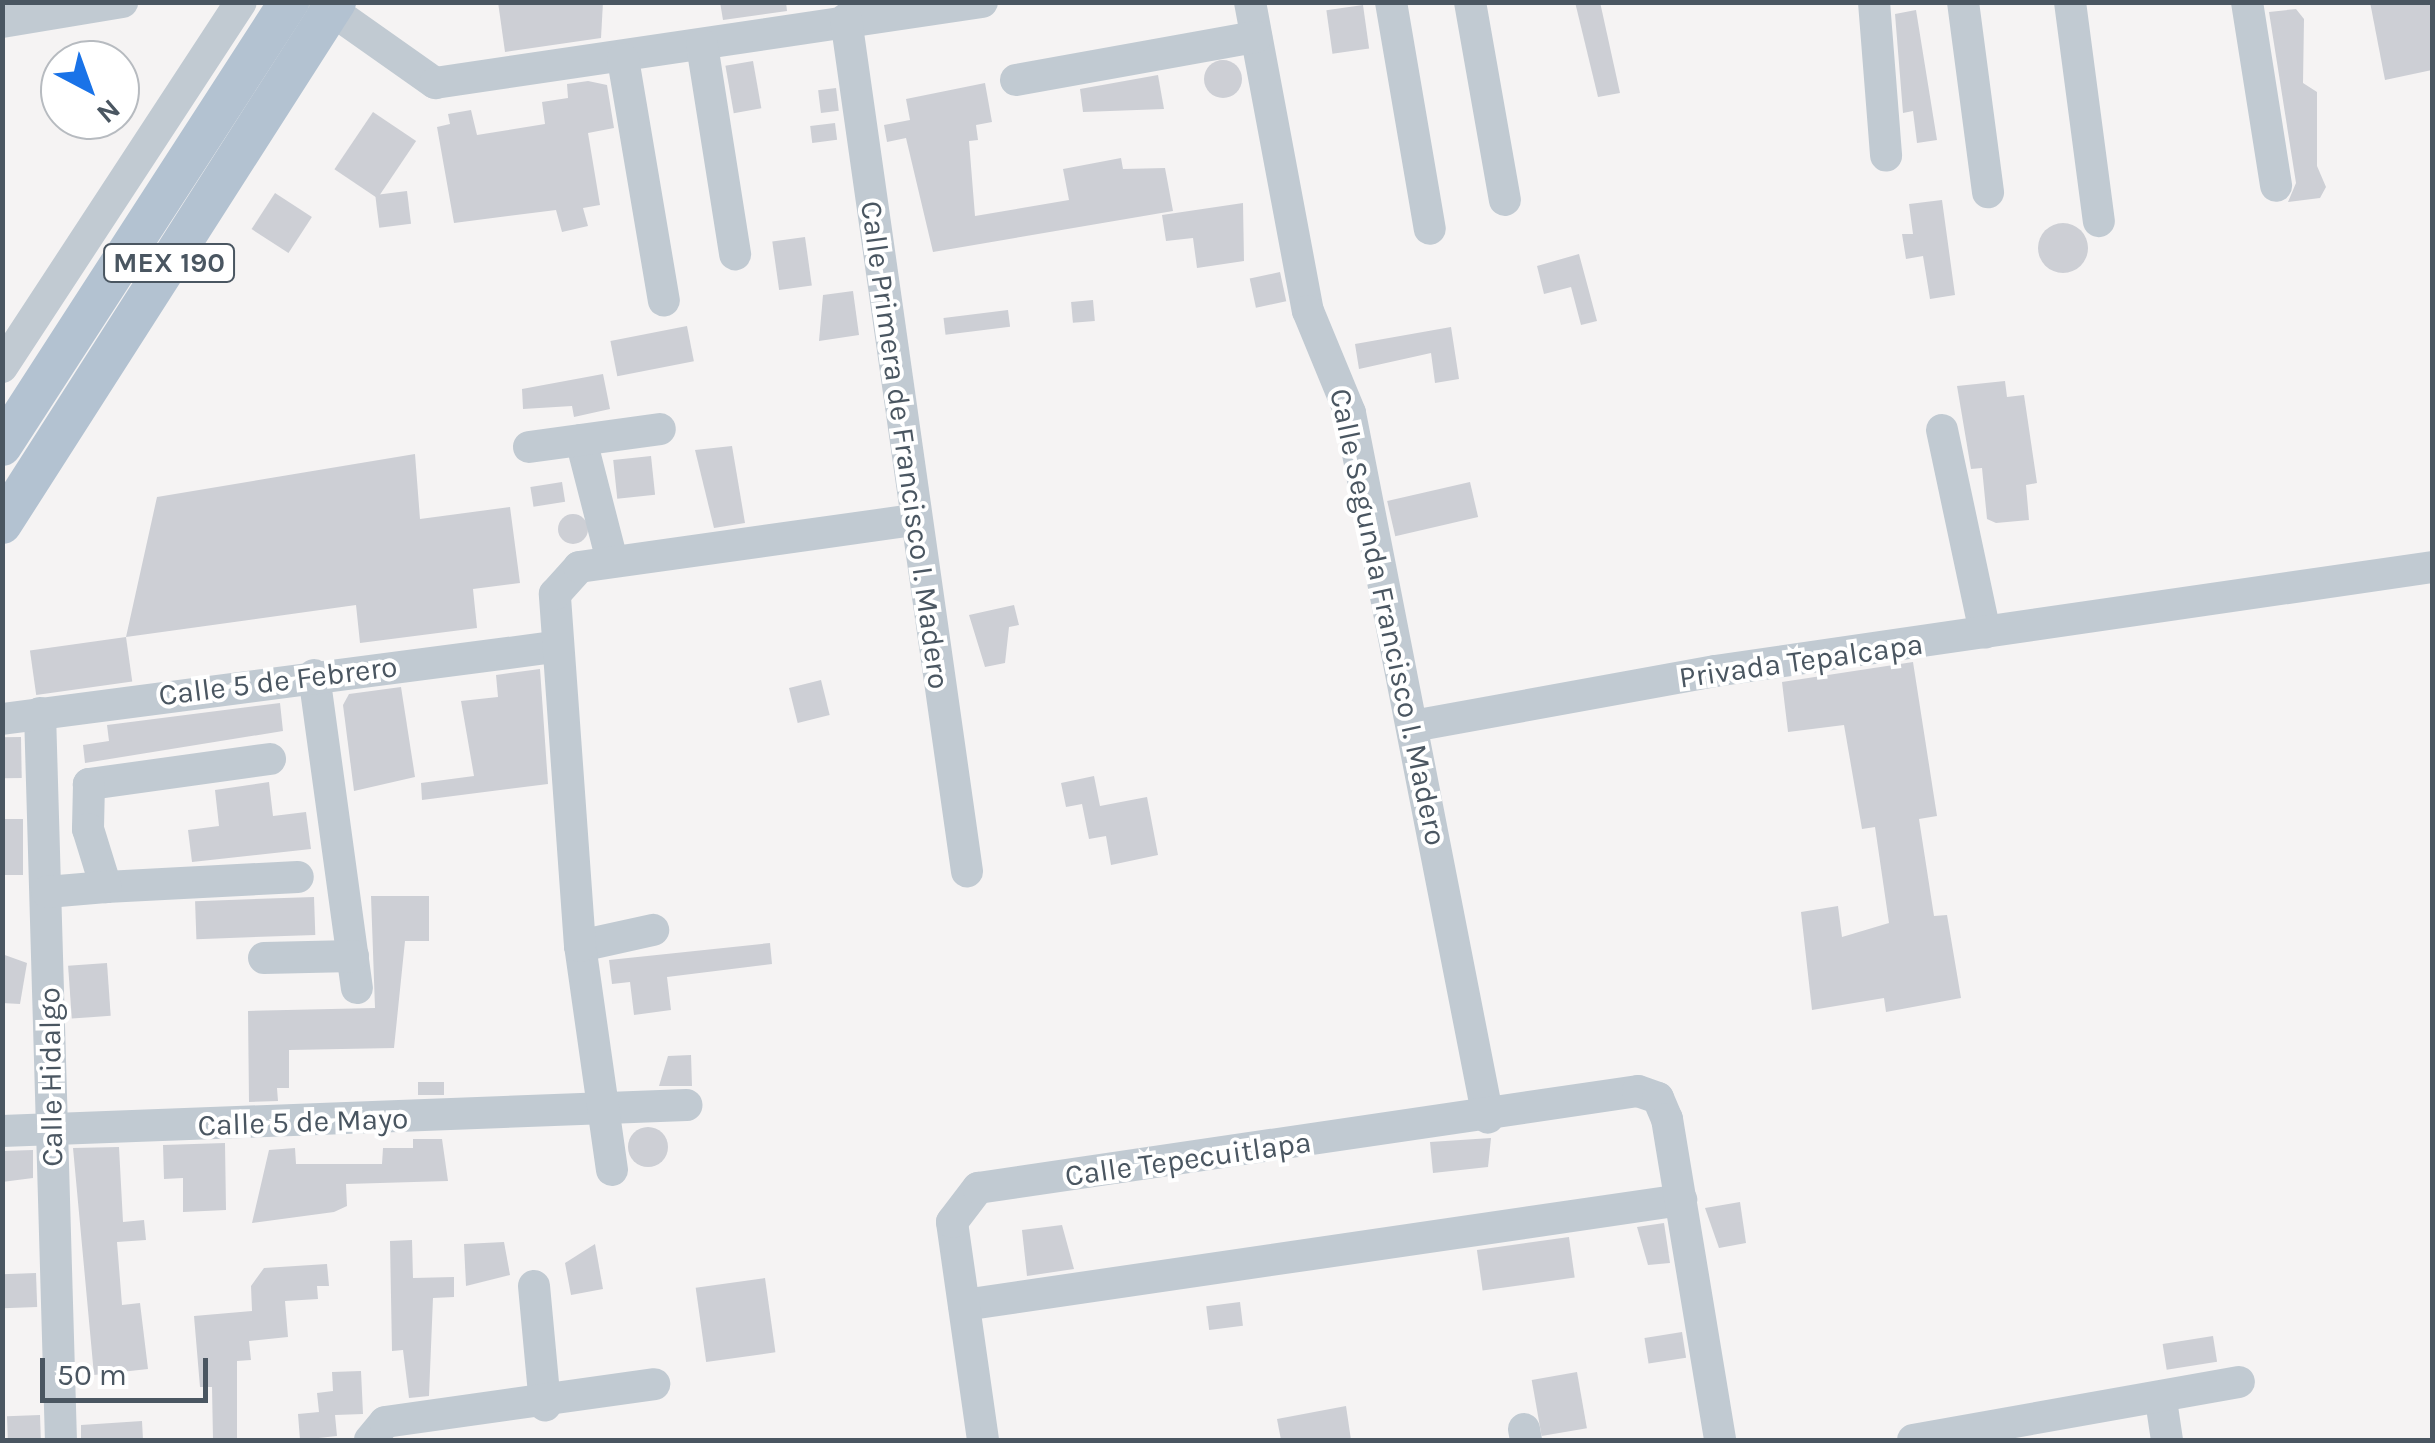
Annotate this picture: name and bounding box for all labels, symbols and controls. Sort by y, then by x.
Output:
north arrow [40,40,140,140]
text: N [90,92,127,131]
street label: Calle Primera de Francisco I. Madero [853,199,957,691]
road number: MEX 190 [101,240,236,286]
street label: Calle Segunda Francisco I. Madero [1322,385,1454,849]
street label: Privada Tepalcapa [1677,626,1925,696]
street label: Calle 5 de Febrero [157,649,399,713]
street label: Calle Hidalgo [31,987,71,1167]
street label: Calle 5 de Mayo [197,1100,409,1144]
street label: Calle Tepecuitlapa [1063,1124,1313,1194]
scale bar [45,1338,212,1400]
text: 50 m [57,1357,127,1393]

